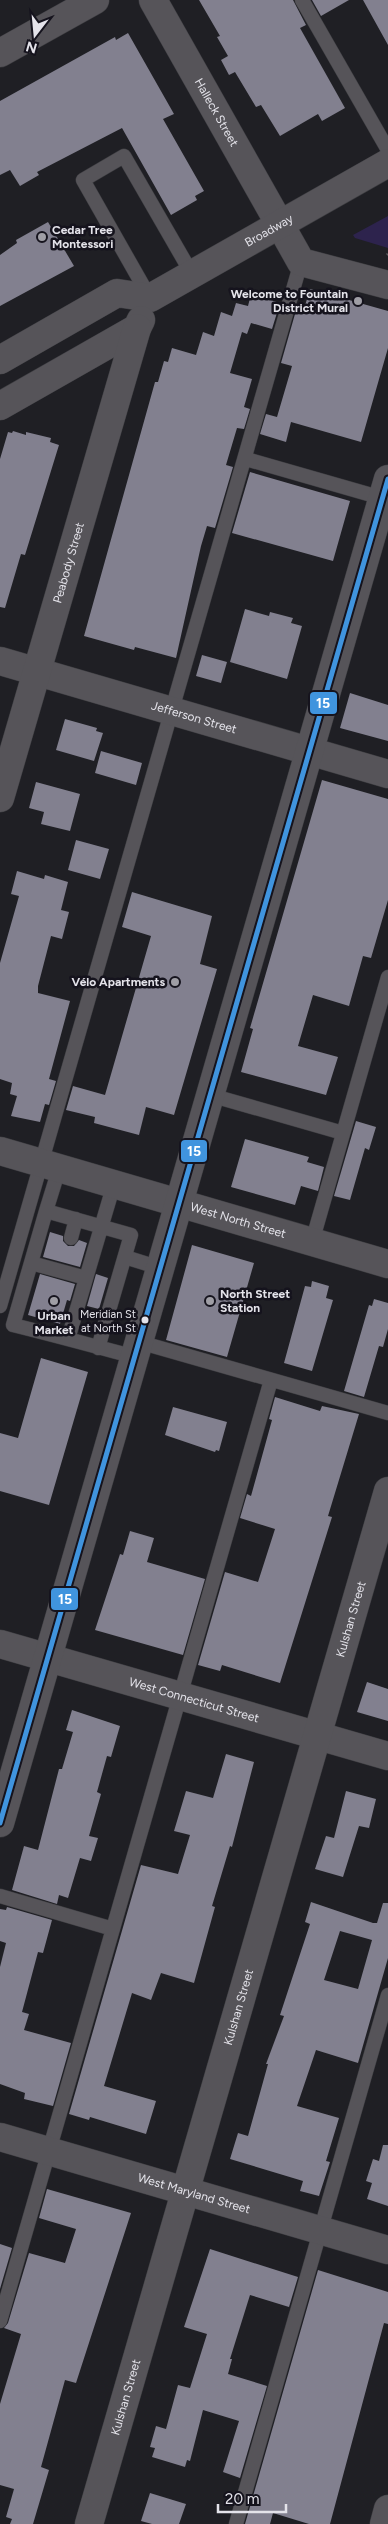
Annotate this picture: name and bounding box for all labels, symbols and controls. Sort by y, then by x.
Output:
north arrow [10,10,60,60]
text: N [24,37,39,57]
street label: Halleck Street [192,76,241,149]
street label: Broadway [242,211,296,250]
place label: Cedar Tree Montessori [52,223,113,251]
marker: Cedar Tree Montessori [36,231,48,243]
place label: Welcome to Fountain District Mural [231,287,348,315]
marker: Welcome to Fountain District Mural [352,295,364,307]
street label: Peabody Street [50,520,87,605]
line badge: 15 [309,691,338,715]
text: 15 [316,695,330,712]
street label: Jefferson Street [150,698,239,737]
place label: Vélo Apartments [71,975,165,989]
marker: Vélo Apartments [169,976,181,988]
line badge: 15 [180,1139,208,1163]
text: 15 [187,1143,201,1160]
street label: West North Street [189,1200,288,1241]
place label: North Street Station [220,1287,290,1315]
marker: Urban Market [48,1295,60,1307]
marker: North Street Station [204,1295,216,1307]
place label: Meridian St at North St [80,1308,136,1335]
place label: Urban Market [35,1309,74,1337]
marker: Meridian St at North St [140,1315,150,1325]
street label: Kulshan Street [333,1579,369,1659]
line badge: 15 [50,1587,79,1611]
text: 15 [58,1591,72,1608]
street label: West Connecticut Street [128,1675,261,1726]
street label: Kulshan Street [221,1967,256,2047]
street label: West Maryland Street [136,2170,252,2217]
street label: Kulshan Street [108,2357,143,2437]
scale bar [218,2482,286,2514]
text: 20 m [225,2490,259,2508]

